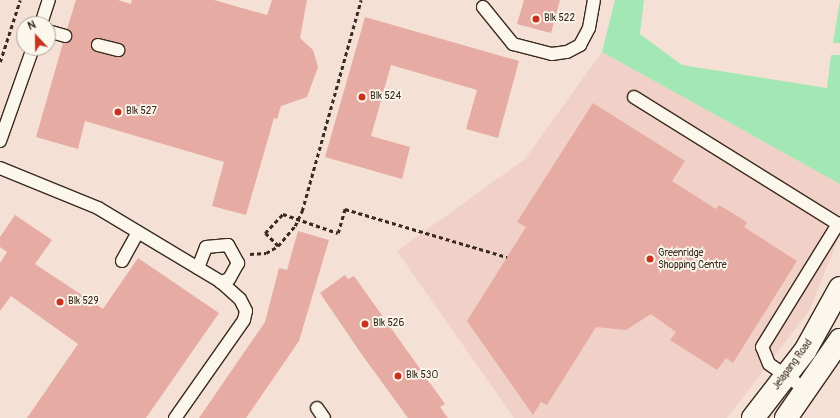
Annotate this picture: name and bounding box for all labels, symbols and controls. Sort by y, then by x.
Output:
place label: Blk 522 [544,13,575,25]
marker: Blk 522 [531,14,541,24]
north arrow [16,16,56,56]
text: N [26,18,38,33]
place label: Blk 524 [370,91,401,103]
marker: Blk 524 [357,92,367,102]
place label: Blk 527 [126,106,157,118]
marker: Blk 527 [113,107,123,117]
place label: Greenridge Shopping Centre [658,247,727,270]
marker: Greenridge Shopping Centre [645,254,655,264]
place label: Blk 529 [68,296,99,308]
marker: Blk 529 [55,297,65,307]
place label: Blk 526 [373,318,404,330]
marker: Blk 526 [360,319,370,329]
street label: Jelapang Road [771,337,815,393]
place label: Blk 530 [406,370,438,382]
marker: Blk 530 [393,371,403,381]

